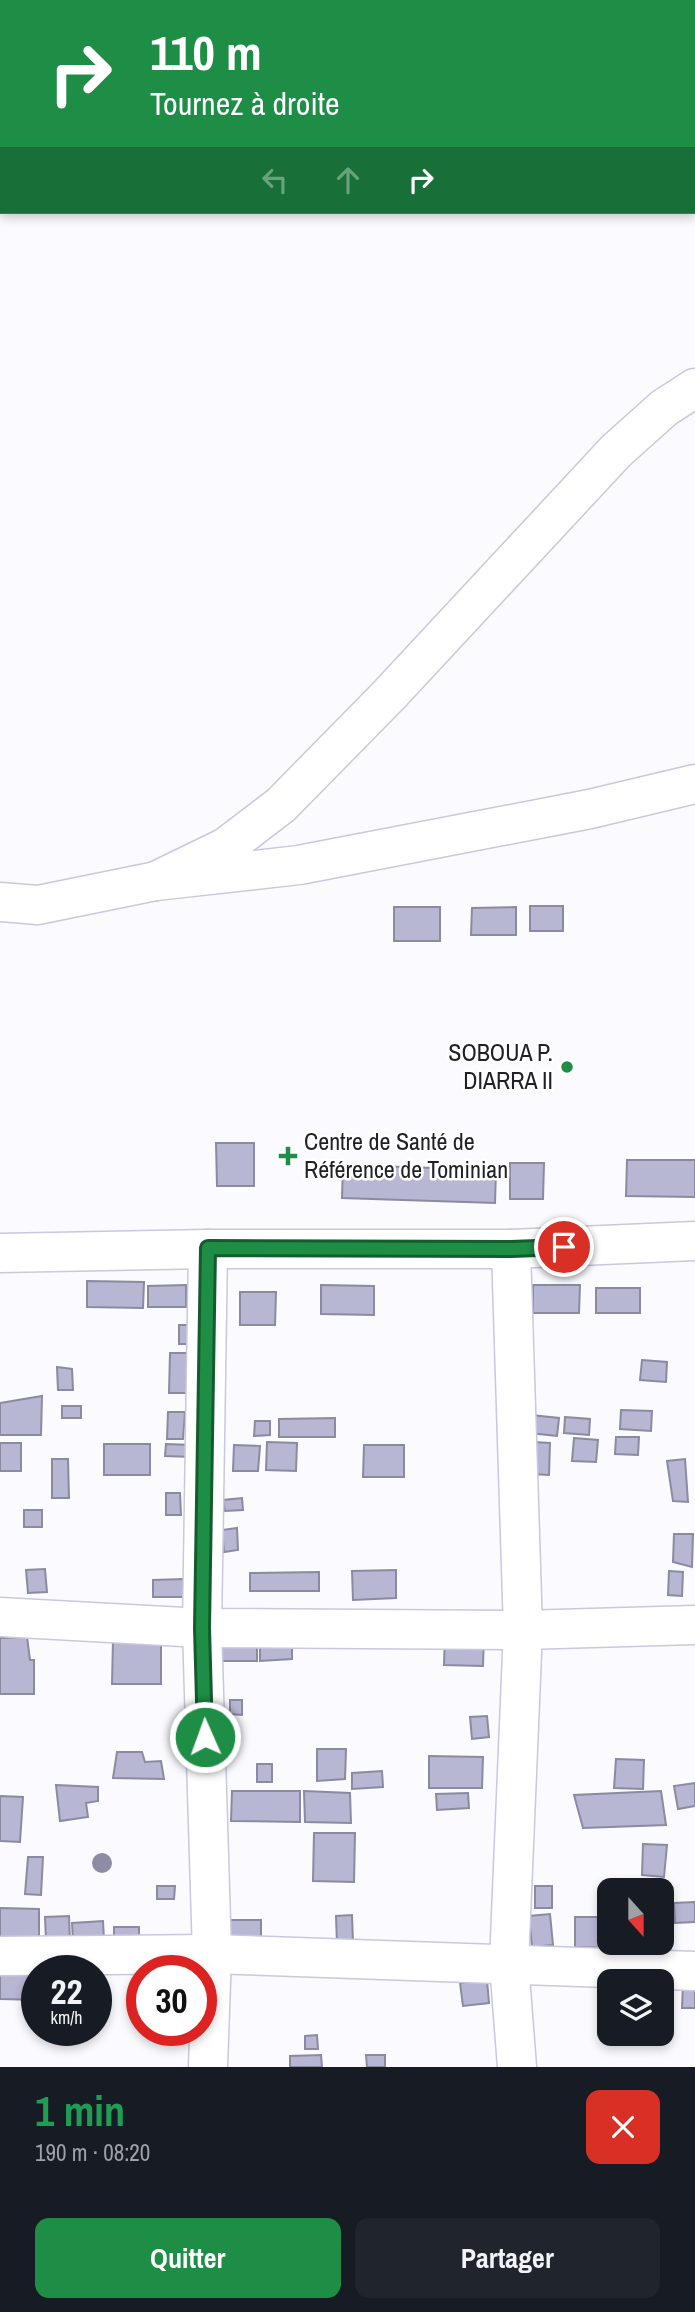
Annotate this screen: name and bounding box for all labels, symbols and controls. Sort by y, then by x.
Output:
text: 110 m [150,19,262,85]
icon: right [35,28,126,119]
text: Tournez à droite [150,82,340,125]
icon: left [256,161,294,199]
icon: ahead [329,161,367,199]
icon: right [402,161,440,199]
place label: SOBOUA P. DIARRA II [448,1036,553,1096]
marker: SOBOUA P. DIARRA II [559,1059,575,1075]
place label: Centre de Santé de Référence de Tominian [304,1125,508,1185]
marker: Centre de Santé de Référence de Tominian [278,1146,298,1166]
pin [534,1217,594,1277]
icon: arrive [545,1228,583,1266]
position arrow [168,1700,242,1774]
north arrow [597,1878,674,1955]
map controls [597,1878,674,2046]
speed limit sign: 30 [126,1955,217,2046]
text: 22 [51,1968,82,2015]
button: layers [597,1969,674,2046]
text: km/h [51,2005,83,2030]
text: 1 min [35,2083,125,2139]
button: close [586,2090,660,2164]
text: 190 m · 08:20 [35,2137,150,2168]
button: Quitter [35,2218,341,2298]
button: Partager [355,2218,660,2298]

